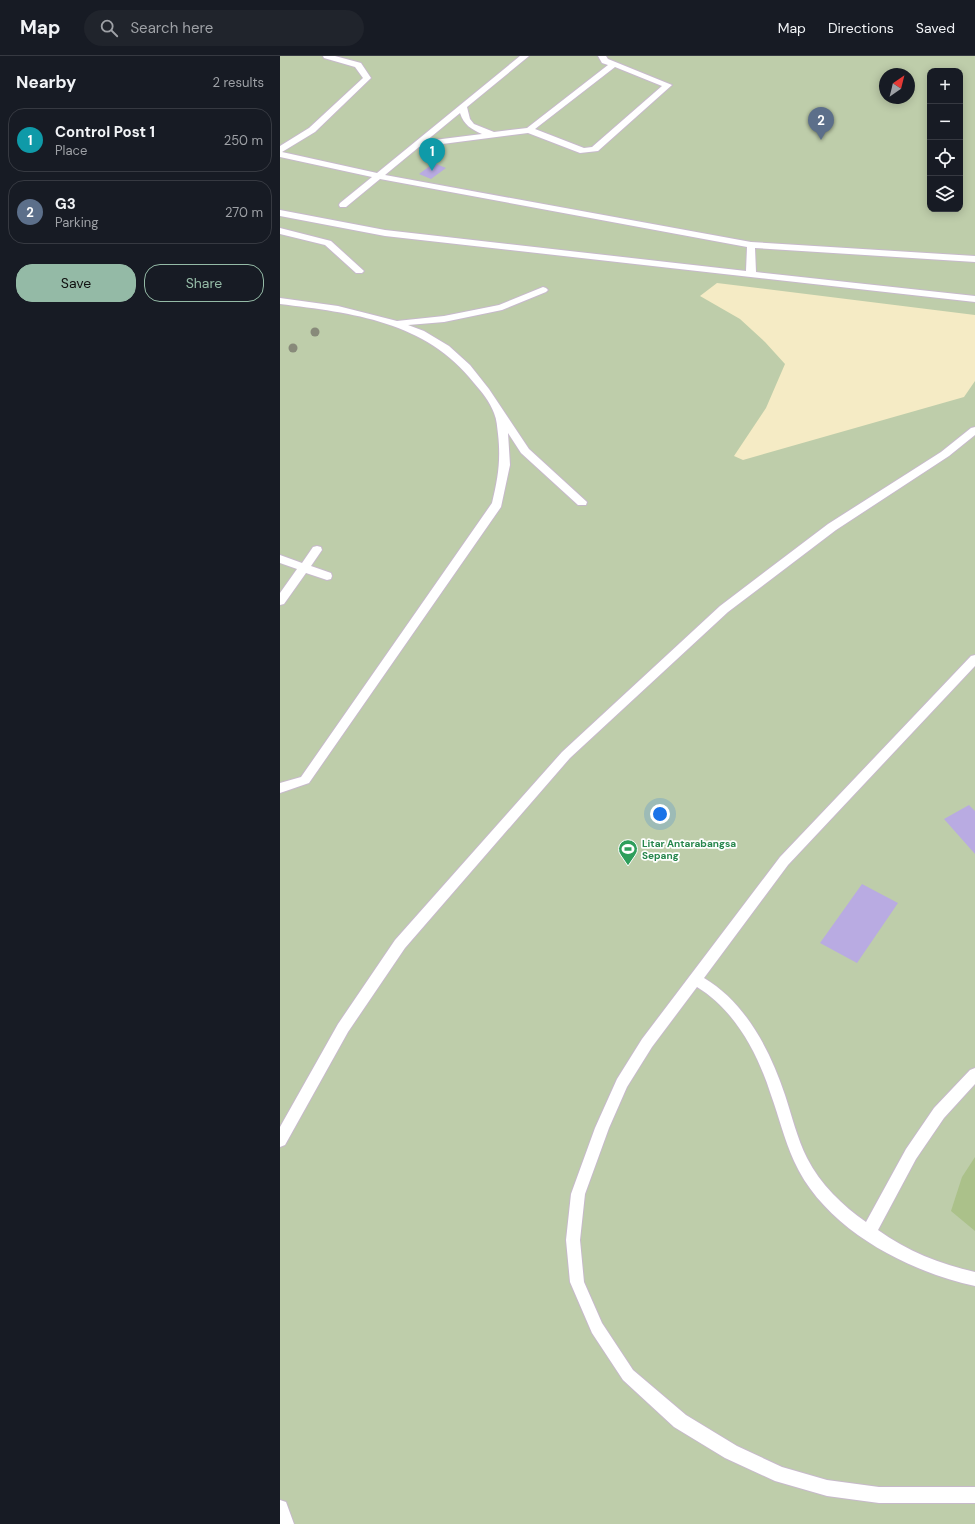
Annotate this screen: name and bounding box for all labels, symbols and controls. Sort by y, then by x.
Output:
search box [84,10,364,46]
text: Map [20,15,60,40]
icon: search [98,17,120,39]
text: Search here [130,18,213,38]
text: Map [778,19,806,37]
text: Directions [828,19,894,37]
text: Saved [916,19,955,37]
north arrow [879,68,915,104]
map controls [927,68,963,212]
button: + [927,68,963,104]
text: Nearby [16,71,76,93]
text: 2 results [213,74,264,91]
button: − [927,104,963,140]
pin: 2 [808,107,834,140]
text: Control Post 1 [55,122,155,142]
text: 1 [28,132,32,149]
text: 250 m [224,132,263,149]
pin: 1 [419,138,445,171]
button: locate [927,140,963,176]
text: Place [55,142,87,159]
button: layers [927,176,963,212]
text: G3 [55,194,76,214]
text: 2 [26,204,34,221]
text: 270 m [225,204,263,221]
text: Parking [55,214,99,231]
button: Save [16,264,136,302]
button: Share [144,264,264,302]
your location [650,804,670,824]
place label: Litar Antarabangsa Sepang [642,837,736,862]
sports icon: Litar Antarabangsa Sepang [617,838,639,866]

